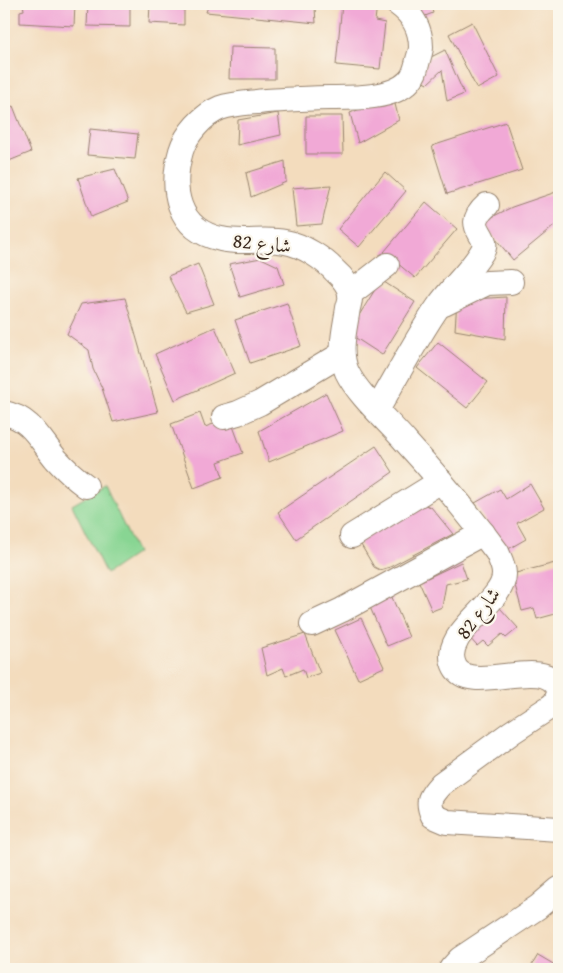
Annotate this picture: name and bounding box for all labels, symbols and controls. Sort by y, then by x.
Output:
street label: شارع 82 [231,225,293,264]
street label: شارع 82 [448,581,510,647]

